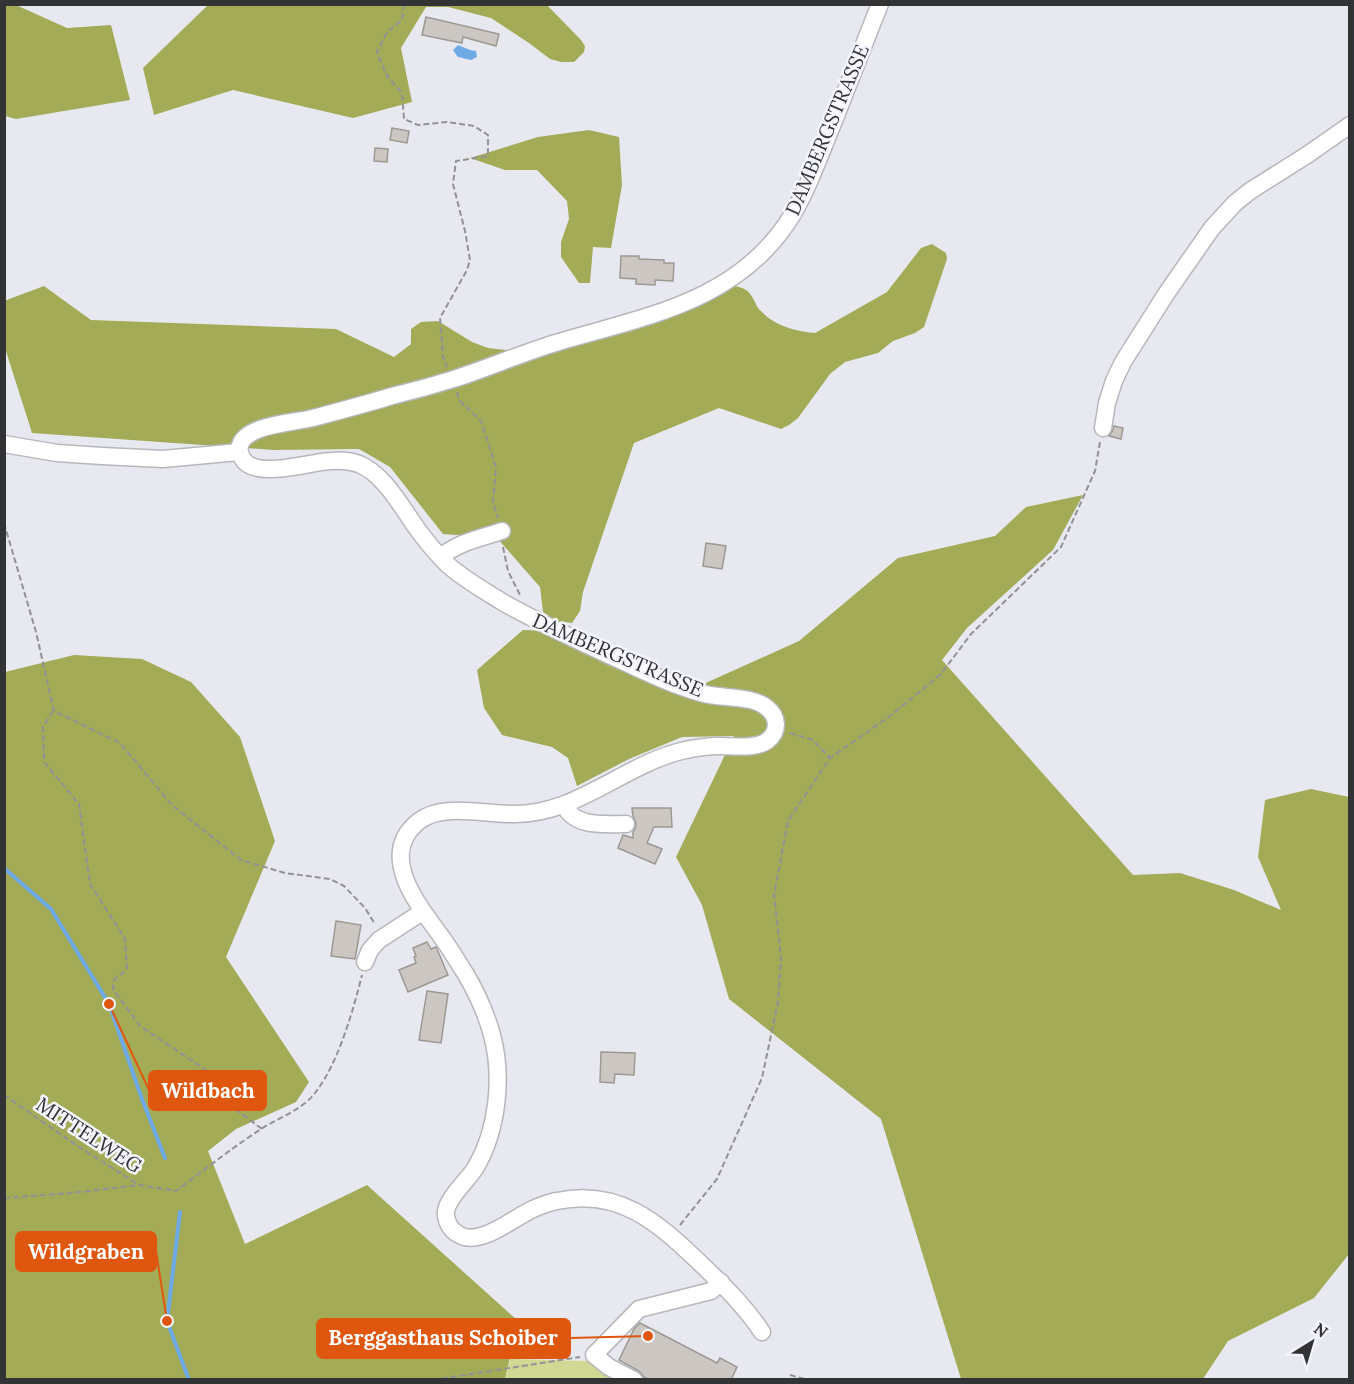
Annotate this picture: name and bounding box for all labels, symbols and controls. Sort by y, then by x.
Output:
street label: DAMBERGSTRASSE [779,41,874,219]
street label: DAMBERGSTRASSE [529,607,707,702]
callout: Wildbach [149,1071,266,1110]
text: Wildbach [161,1077,255,1104]
street label: MITTELWEG [32,1091,147,1178]
callout: Wildgraben [16,1232,156,1271]
text: Wildgraben [28,1238,144,1265]
north arrow [1282,1312,1342,1372]
text: N [1310,1318,1332,1342]
callout: Berggasthaus Schoiber [317,1319,570,1358]
text: Berggasthaus Schoiber [328,1324,558,1351]

